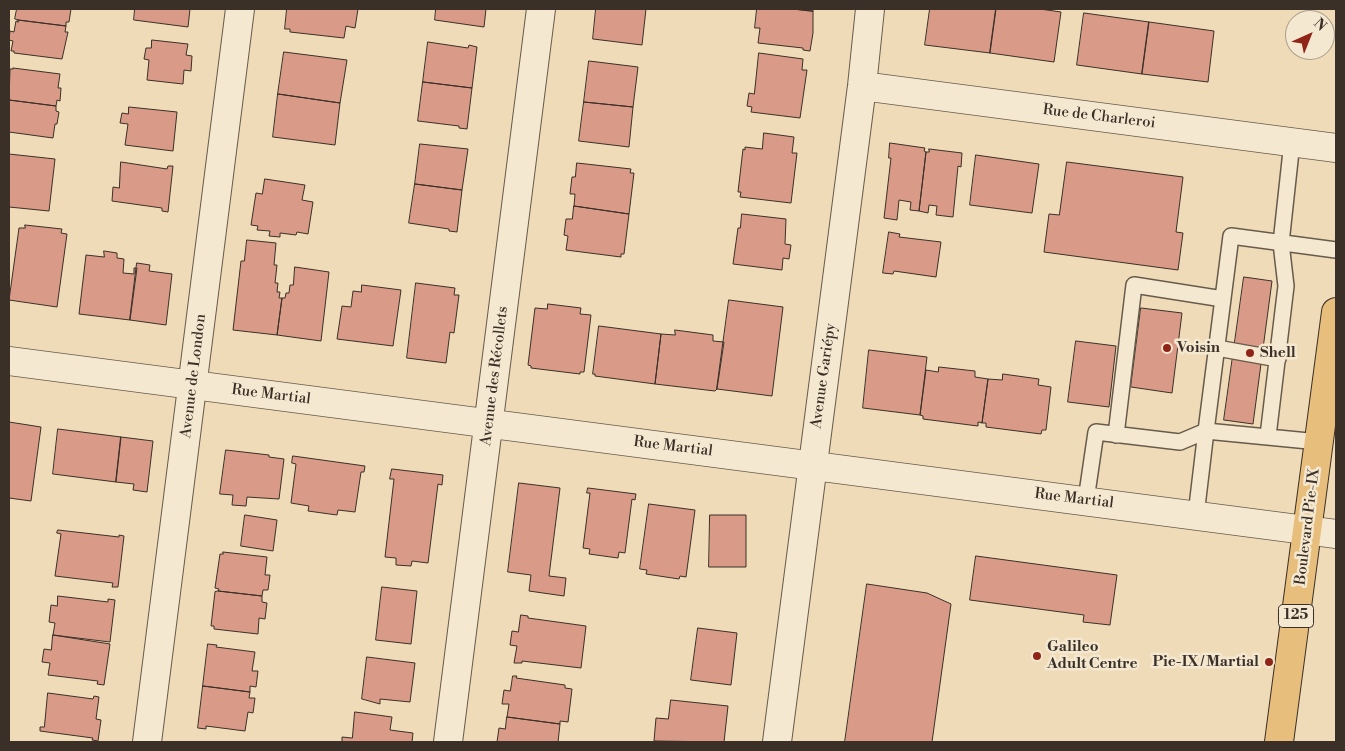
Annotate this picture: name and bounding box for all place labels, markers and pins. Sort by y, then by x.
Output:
place label: Voisin [1177,339,1220,357]
marker: Voisin [1161,342,1173,354]
place label: Shell [1260,344,1296,362]
marker: Shell [1244,347,1256,359]
place label: Galileo Adult Centre [1047,638,1138,673]
marker: Galileo Adult Centre [1031,650,1043,662]
place label: Pie-IX / Martial [1152,653,1259,671]
marker: Pie-IX / Martial [1263,656,1275,668]

